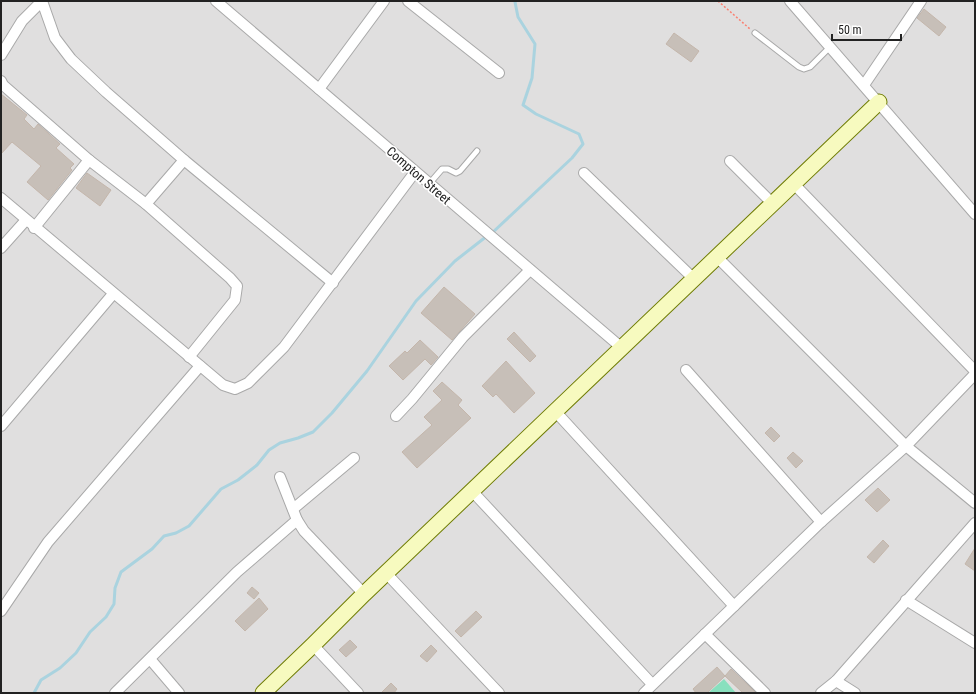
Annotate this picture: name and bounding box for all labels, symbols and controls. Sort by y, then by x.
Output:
scale bar [832,16,901,42]
text: 50 m [838,23,862,37]
street label: Compton Street [384,143,454,207]

